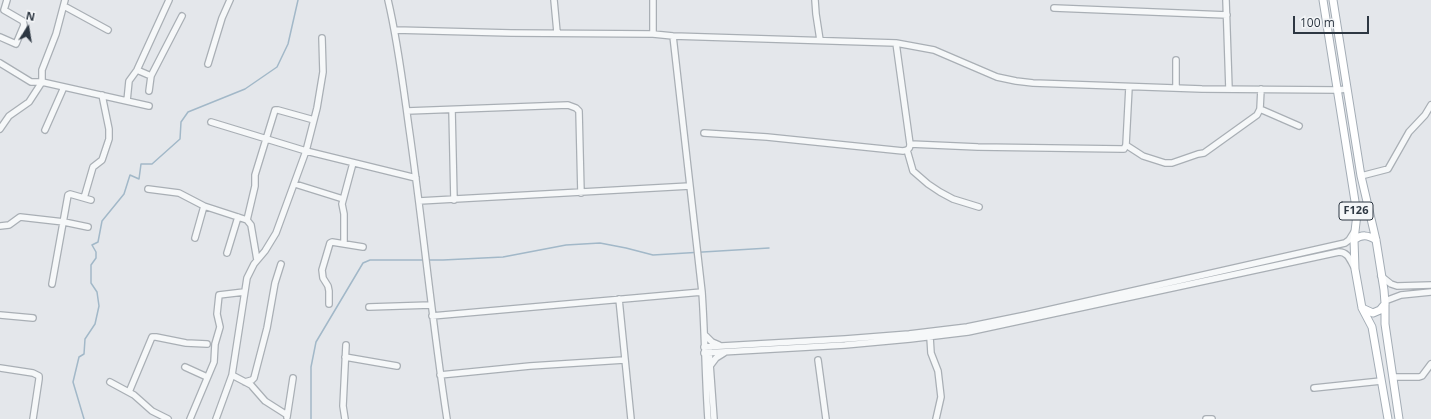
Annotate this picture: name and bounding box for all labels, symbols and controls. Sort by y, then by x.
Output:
north arrow [8,8,48,48]
text: N [25,8,37,24]
scale bar [1295,8,1371,34]
text: 100 m [1300,14,1335,31]
road number: F126 [1339,202,1373,220]

